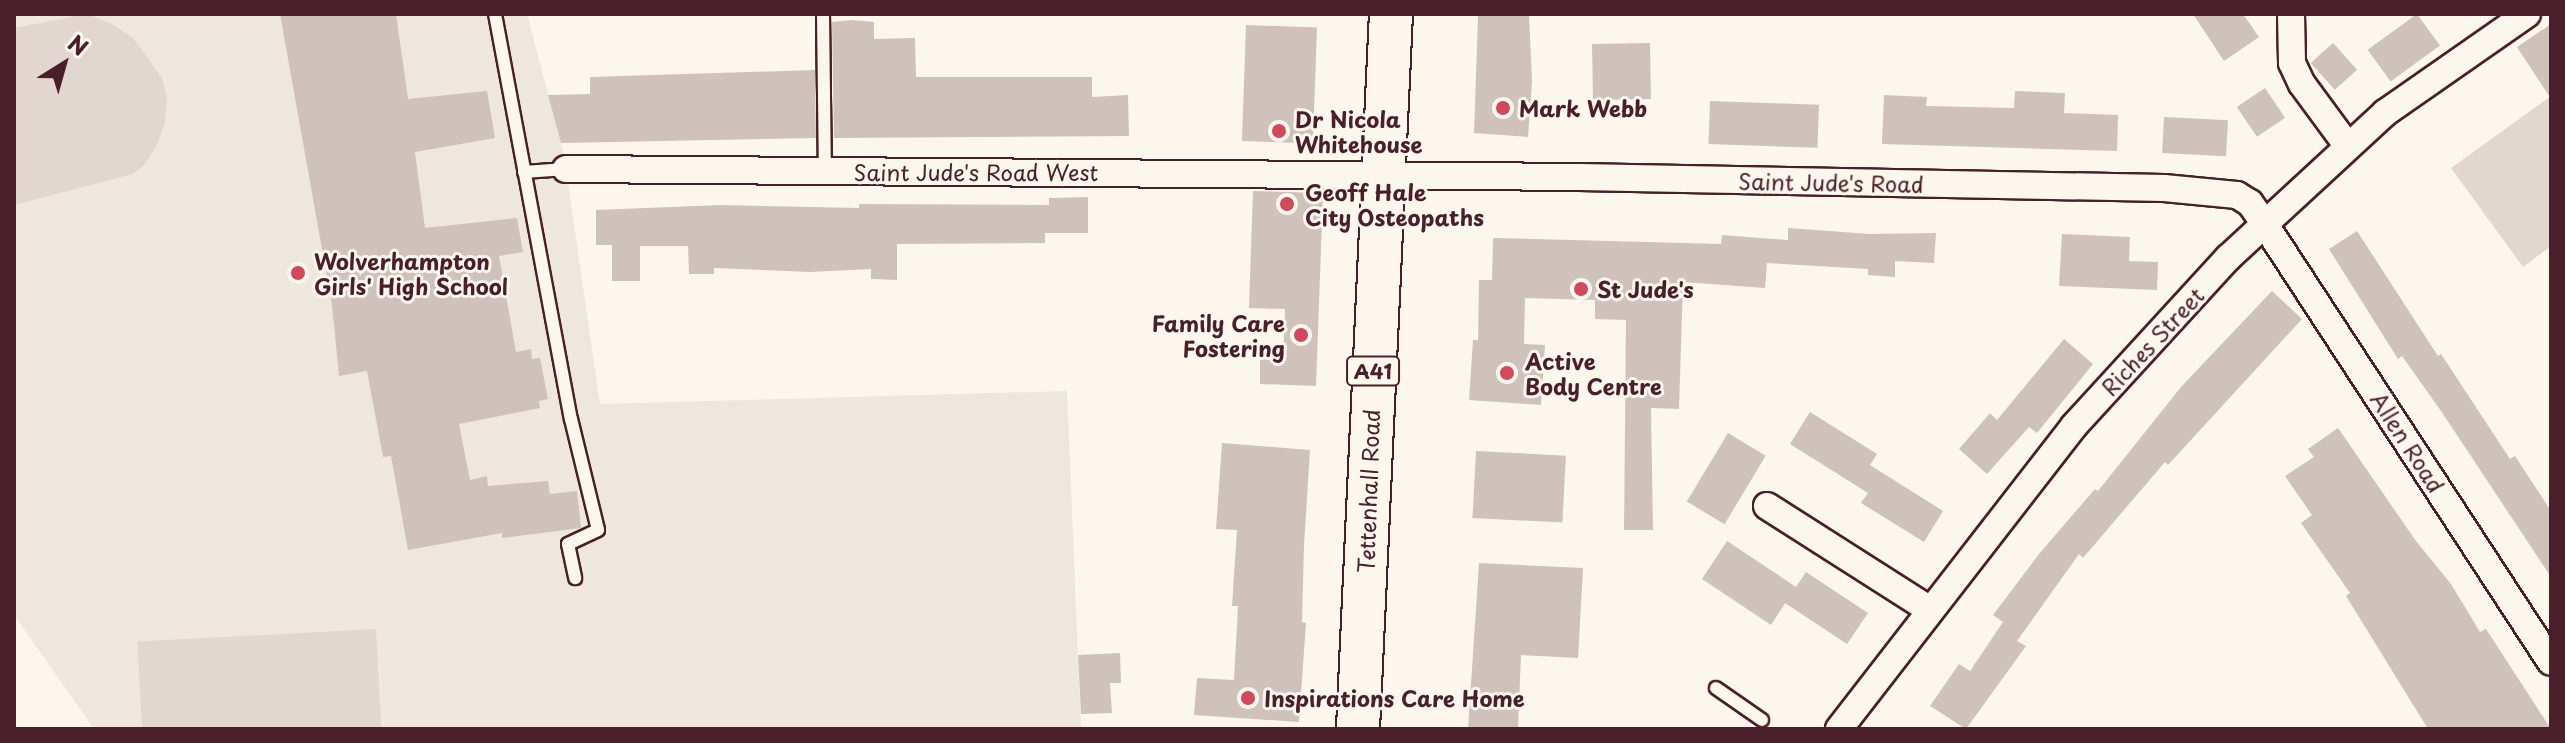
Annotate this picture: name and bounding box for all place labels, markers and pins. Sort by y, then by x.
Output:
place label: Mark Webb [1519,95,1647,121]
marker: Mark Webb [1494,99,1512,117]
place label: Dr Nicola Whitehouse [1295,105,1423,156]
marker: Dr Nicola Whitehouse [1270,122,1288,140]
place label: Geoff Hale City Osteopaths [1305,178,1486,230]
marker: Geoff Hale City Osteopaths [1276,193,1298,215]
place label: Wolverhampton Girls' High School [314,247,510,298]
marker: Wolverhampton Girls' High School [289,264,307,282]
place label: St Jude's [1597,276,1694,302]
marker: St Jude's [1572,280,1590,298]
place label: Family Care Fostering [1150,309,1285,360]
marker: Family Care Fostering [1292,326,1310,344]
place label: Active Body Centre [1525,347,1662,398]
marker: Active Body Centre [1496,362,1518,384]
place label: Inspirations Care Home [1264,685,1525,711]
marker: Inspirations Care Home [1239,689,1257,707]

